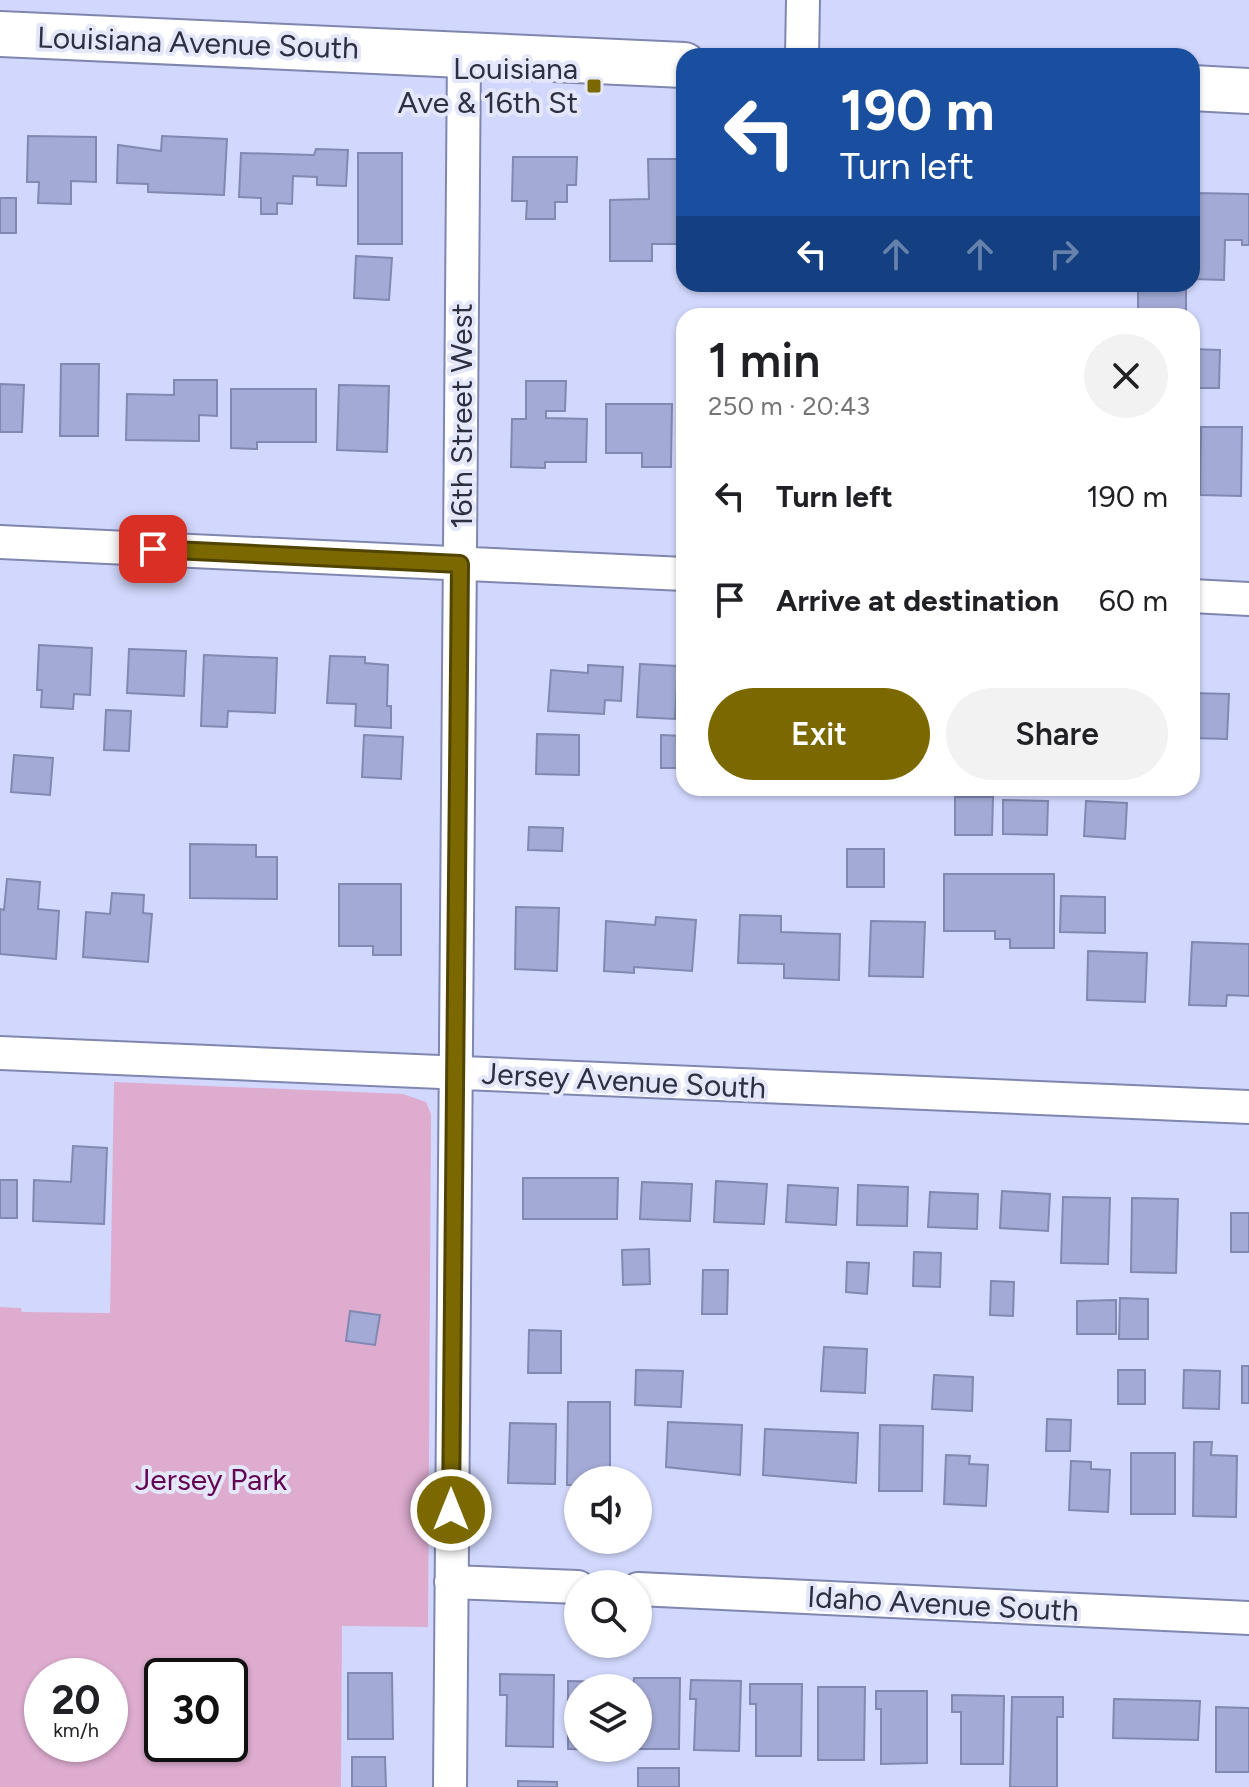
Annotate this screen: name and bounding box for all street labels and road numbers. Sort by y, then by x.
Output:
street label: Louisiana Avenue South [37,18,360,67]
street label: 16th Street West [443,303,480,529]
street label: Jersey Avenue South [481,1055,767,1106]
street label: Idaho Avenue South [806,1578,1080,1629]

